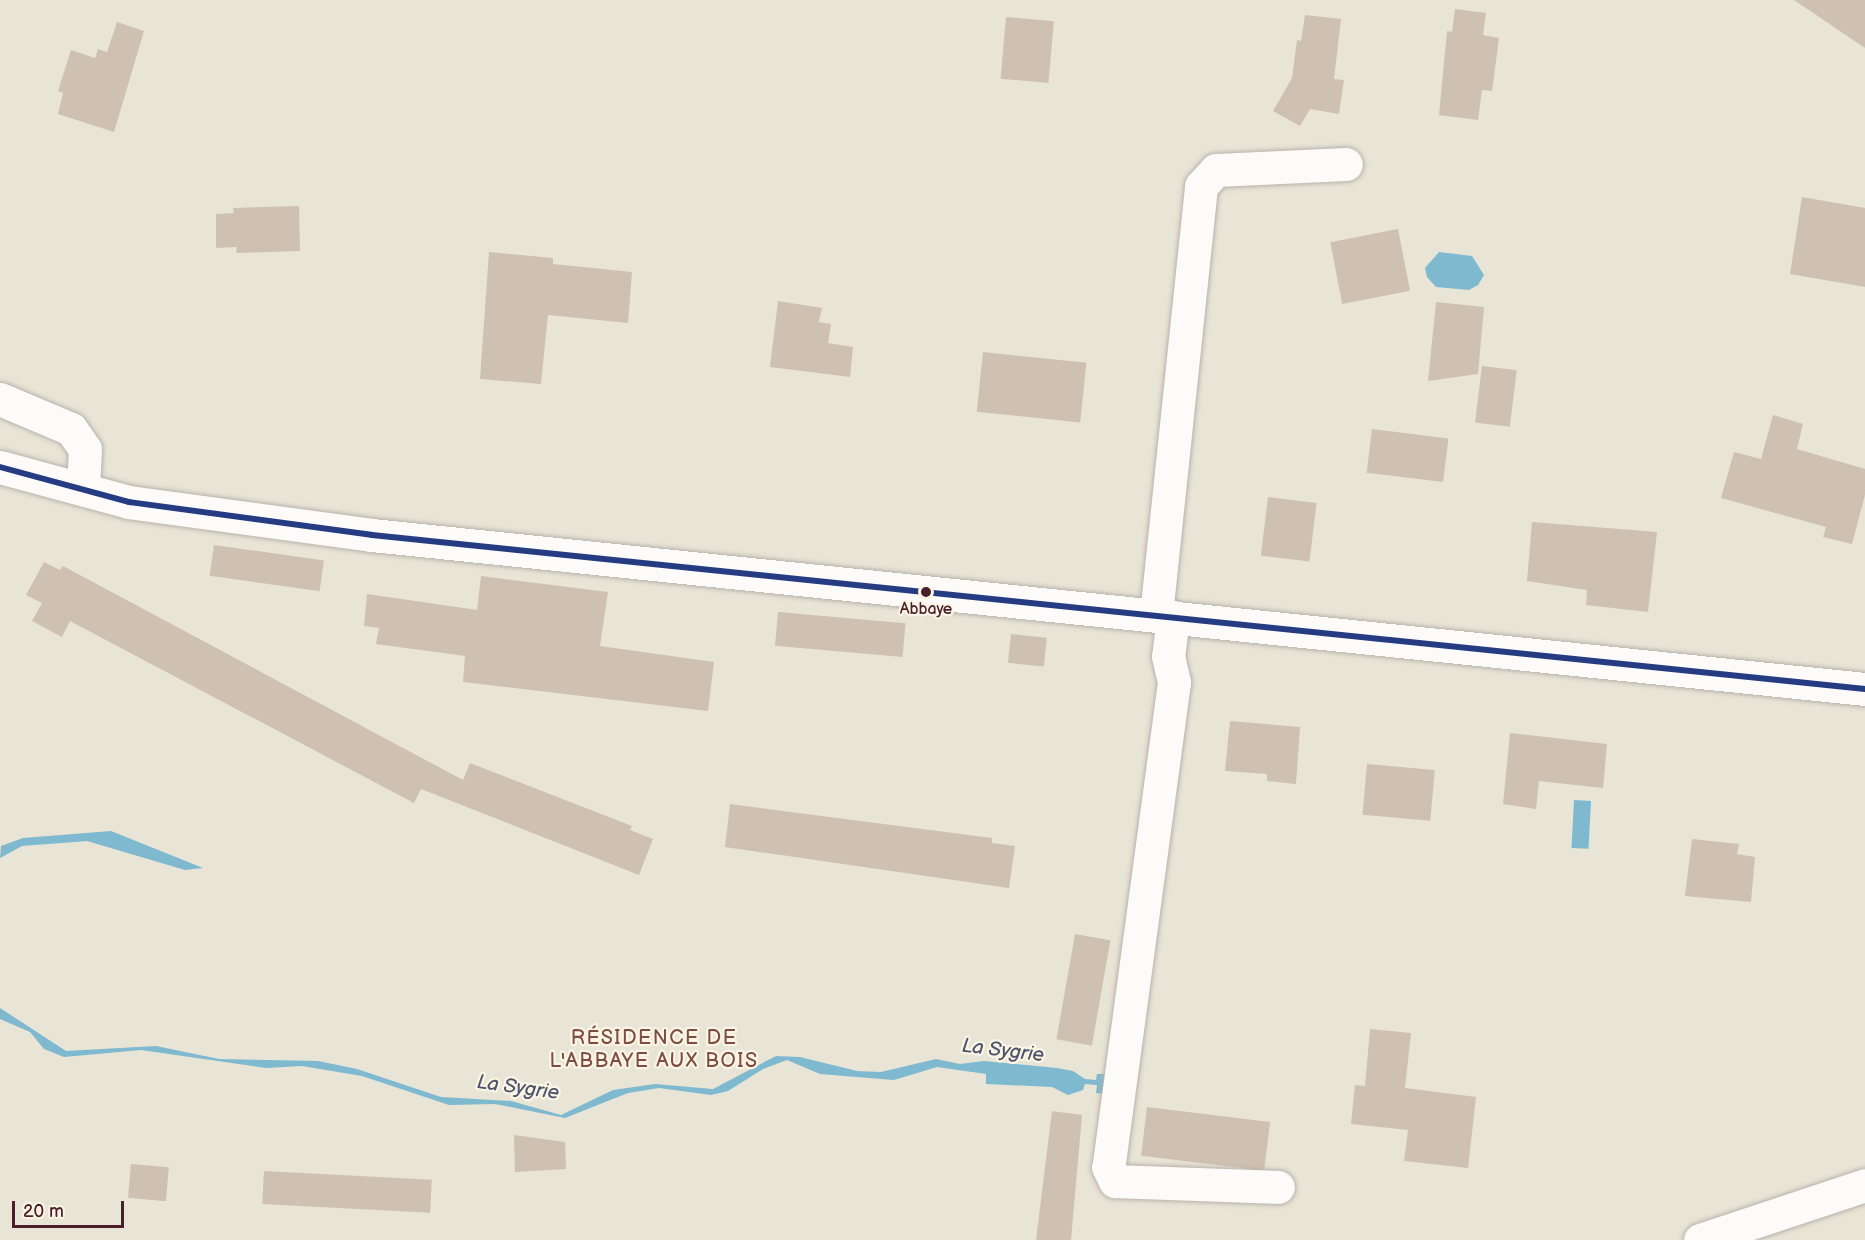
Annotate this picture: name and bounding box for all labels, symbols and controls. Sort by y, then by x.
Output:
marker: Abbaye [920,586,932,598]
place label: Abbaye [900,600,952,620]
district label: RÉSIDENCE DE L'ABBAYE AUX BOIS [549,1027,759,1074]
water label: La Sygrie [960,1034,1046,1068]
water label: La Sygrie [475,1070,561,1106]
scale bar [15,1189,128,1227]
text: 20 m [23,1201,64,1222]

